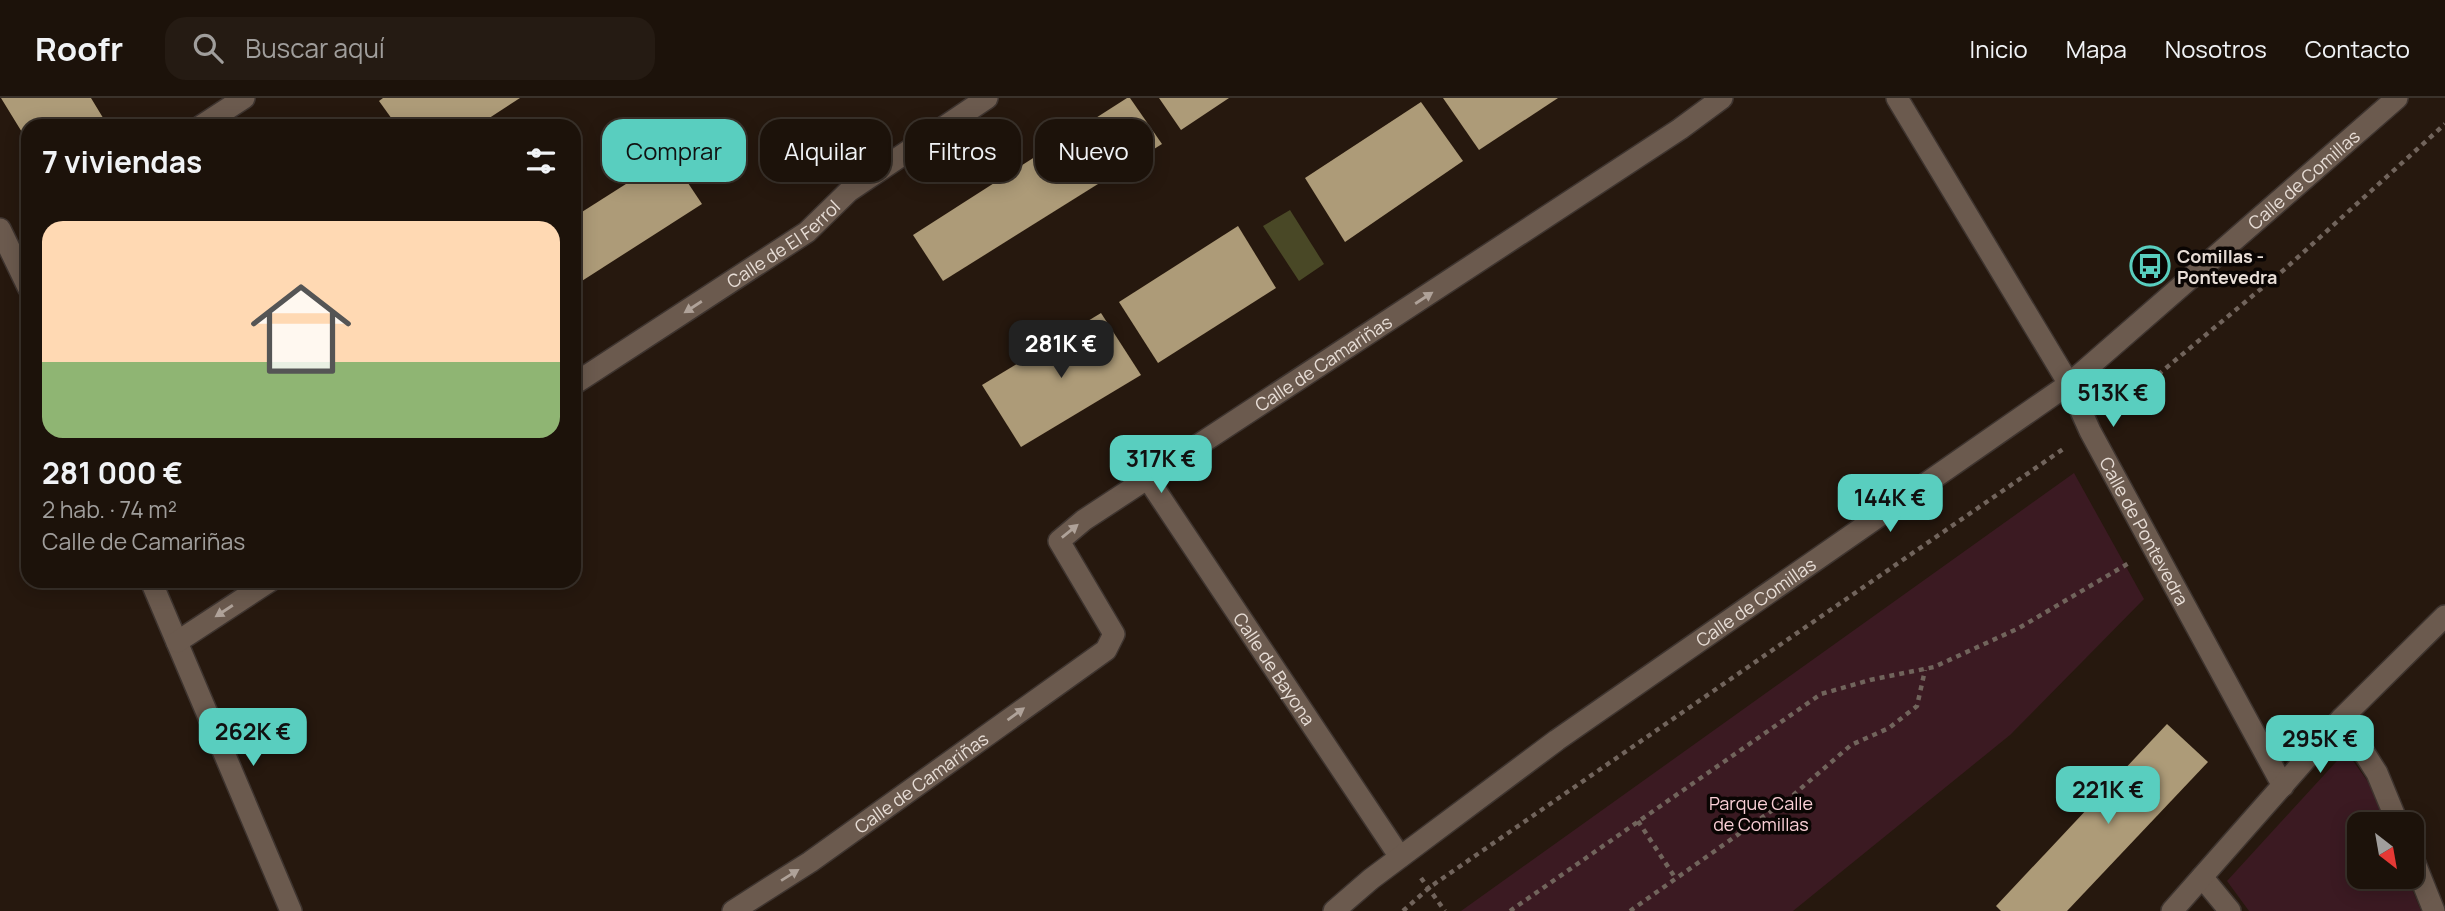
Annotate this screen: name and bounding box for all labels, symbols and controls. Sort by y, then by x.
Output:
search box [165,17,655,80]
text: Roofr [35,26,123,71]
icon: search [189,29,227,67]
text: Buscar aquí [245,30,385,66]
text: Inicio [1970,32,2028,65]
text: Mapa [2066,32,2127,65]
text: Nosotros [2165,32,2267,65]
text: Contacto [2305,32,2410,65]
chip: Comprar [602,119,746,182]
chip: Alquilar [760,119,891,182]
chip: Filtros [905,119,1021,182]
chip: Nuevo [1035,119,1153,182]
street label: Calle de Comillas [2243,124,2365,235]
text: 7 viviendas [42,141,202,182]
icon: filters [522,142,560,180]
street label: Calle de El Ferrol [722,194,845,293]
place label: Comillas - Pontevedra [2177,244,2277,289]
bus stop icon: Comillas - Pontevedra [2129,245,2171,287]
icon: home [238,266,364,392]
one-way arrow [1414,291,1433,304]
one-way arrow [683,301,702,314]
street label: Calle de Camariñas [1250,309,1396,417]
pin: 281K € [1004,320,1118,380]
text: 281K € [1025,327,1097,359]
pin: 513K € [2056,370,2170,429]
text: 513K € [2077,376,2149,408]
pin: 317K € [1104,436,1218,495]
text: 317K € [1126,442,1196,474]
text: 281 000 € [42,452,183,493]
street label: Calle de Pontevedra [2094,452,2194,609]
pin: 144K € [1833,474,1947,534]
text: 144K € [1854,481,1926,513]
text: 2 hab. · 74 m² [42,493,177,525]
one-way arrow [1061,524,1079,539]
text: Calle de Camariñas [42,525,245,557]
street label: Calle de Comillas [1691,552,1820,652]
one-way arrow [214,605,233,618]
street label: Calle de Bayona [1228,607,1321,730]
one-way arrow [1007,707,1025,721]
pin: 262K € [196,708,310,768]
text: 262K € [215,715,291,747]
pin: 295K € [2263,716,2377,775]
text: 295K € [2282,722,2358,754]
street label: Calle de Camariñas [849,726,993,839]
pin: 221K € [2051,766,2165,826]
text: 221K € [2072,773,2144,805]
park label: Parque Calle de Comillas [1709,791,1813,836]
north arrow [2347,812,2424,889]
map controls [2347,812,2424,889]
one-way arrow [781,868,800,881]

